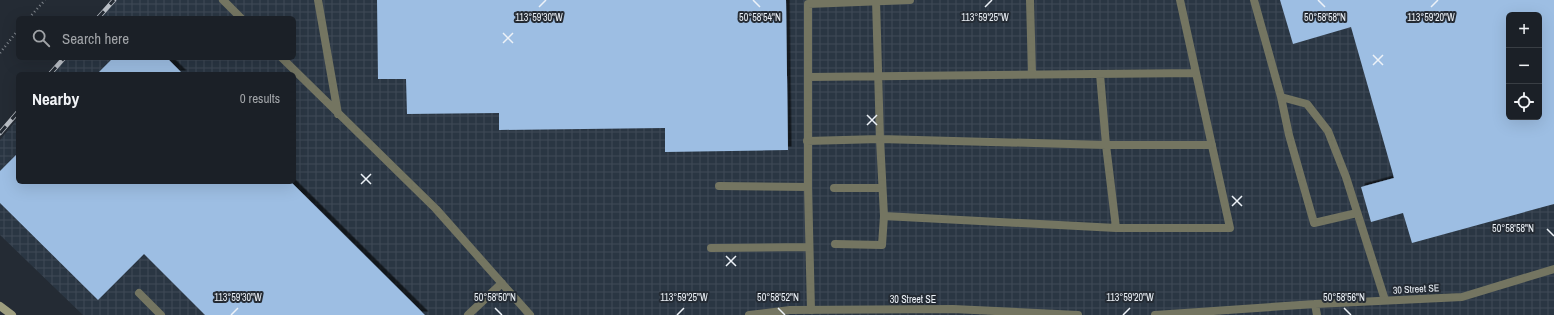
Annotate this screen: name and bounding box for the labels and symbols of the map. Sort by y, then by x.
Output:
text: 113°59'30"W [515,11,563,24]
text: 50°58'54"N [739,11,781,24]
text: 113°59'25"W [961,11,1009,24]
text: 50°58'58"N [1304,11,1346,24]
text: 113°59'20"W [1407,11,1455,24]
text: 50°58'58"N [1492,222,1534,235]
street label: 30 Street SE [1392,281,1440,297]
text: 113°59'30"W [214,291,262,304]
text: 50°58'50"N [474,291,516,304]
text: 113°59'25"W [660,291,708,304]
text: 50°58'52"N [757,291,799,304]
text: 113°59'20"W [1106,291,1154,304]
text: 50°58'56"N [1323,291,1365,304]
street label: 30 Street SE [890,293,936,306]

